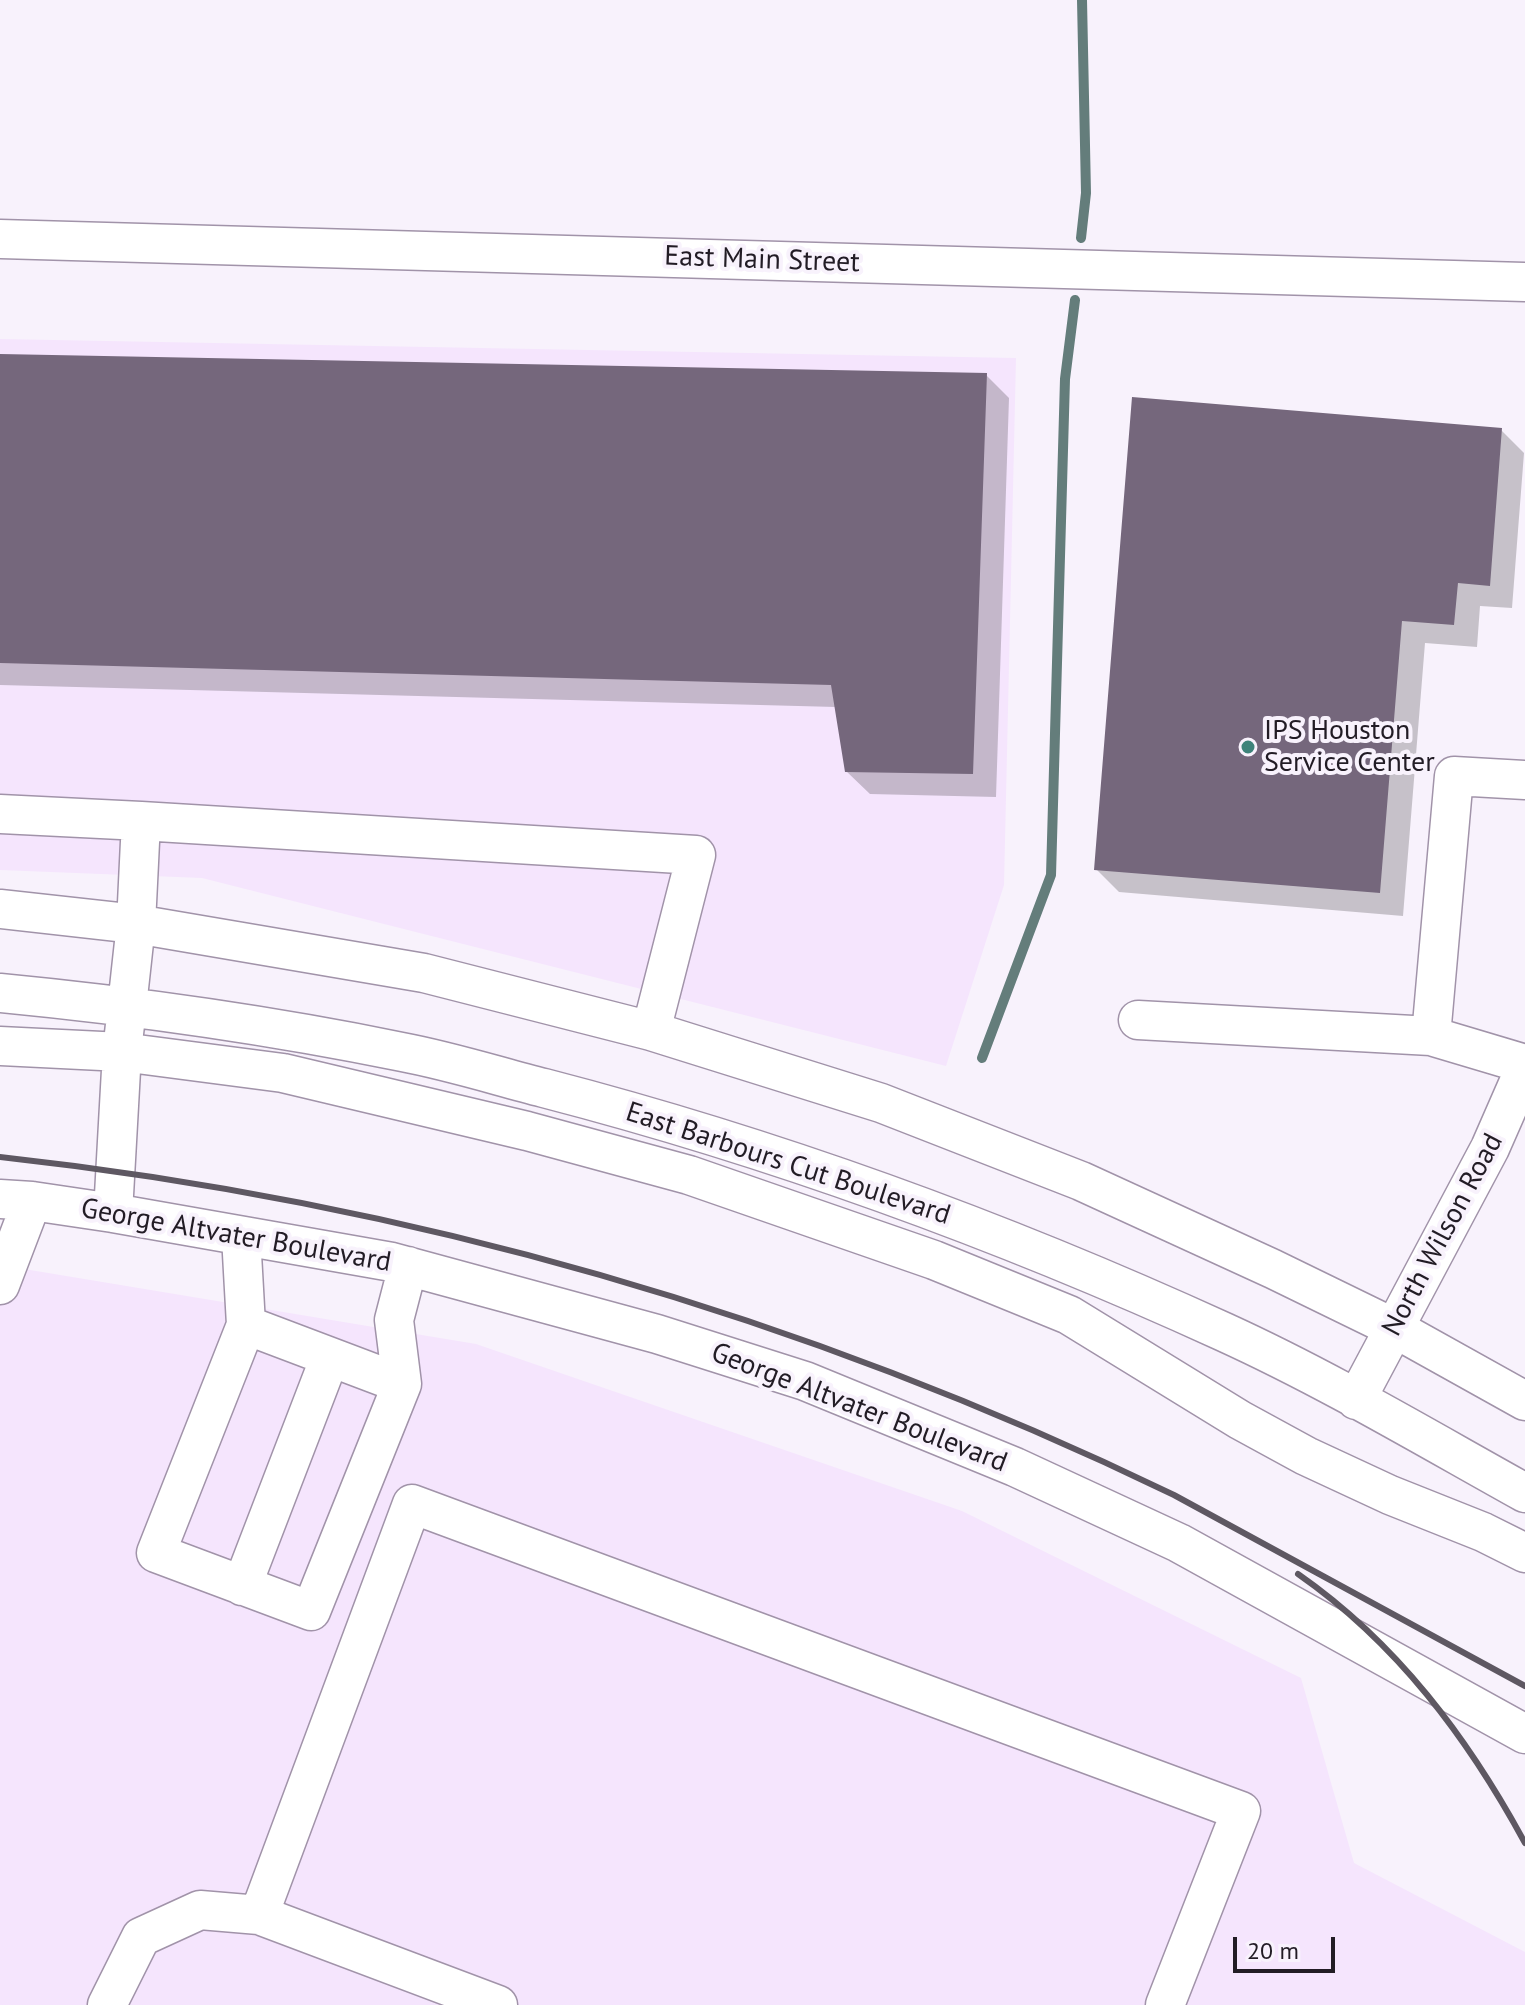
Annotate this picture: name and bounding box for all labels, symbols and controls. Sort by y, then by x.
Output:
street label: East Main Street [664,240,860,280]
place label: IPS Houston Service Center [1264,714,1435,780]
marker: IPS Houston Service Center [1239,738,1257,756]
street label: East Barbours Cut Boulevard [622,1096,954,1232]
street label: North Wilson Road [1376,1128,1510,1342]
street label: George Altvater Boulevard [78,1192,394,1280]
street label: George Altvater Boulevard [706,1336,1012,1480]
scale bar [1237,1921,1339,1971]
text: 20 m [1247,1935,1299,1966]

